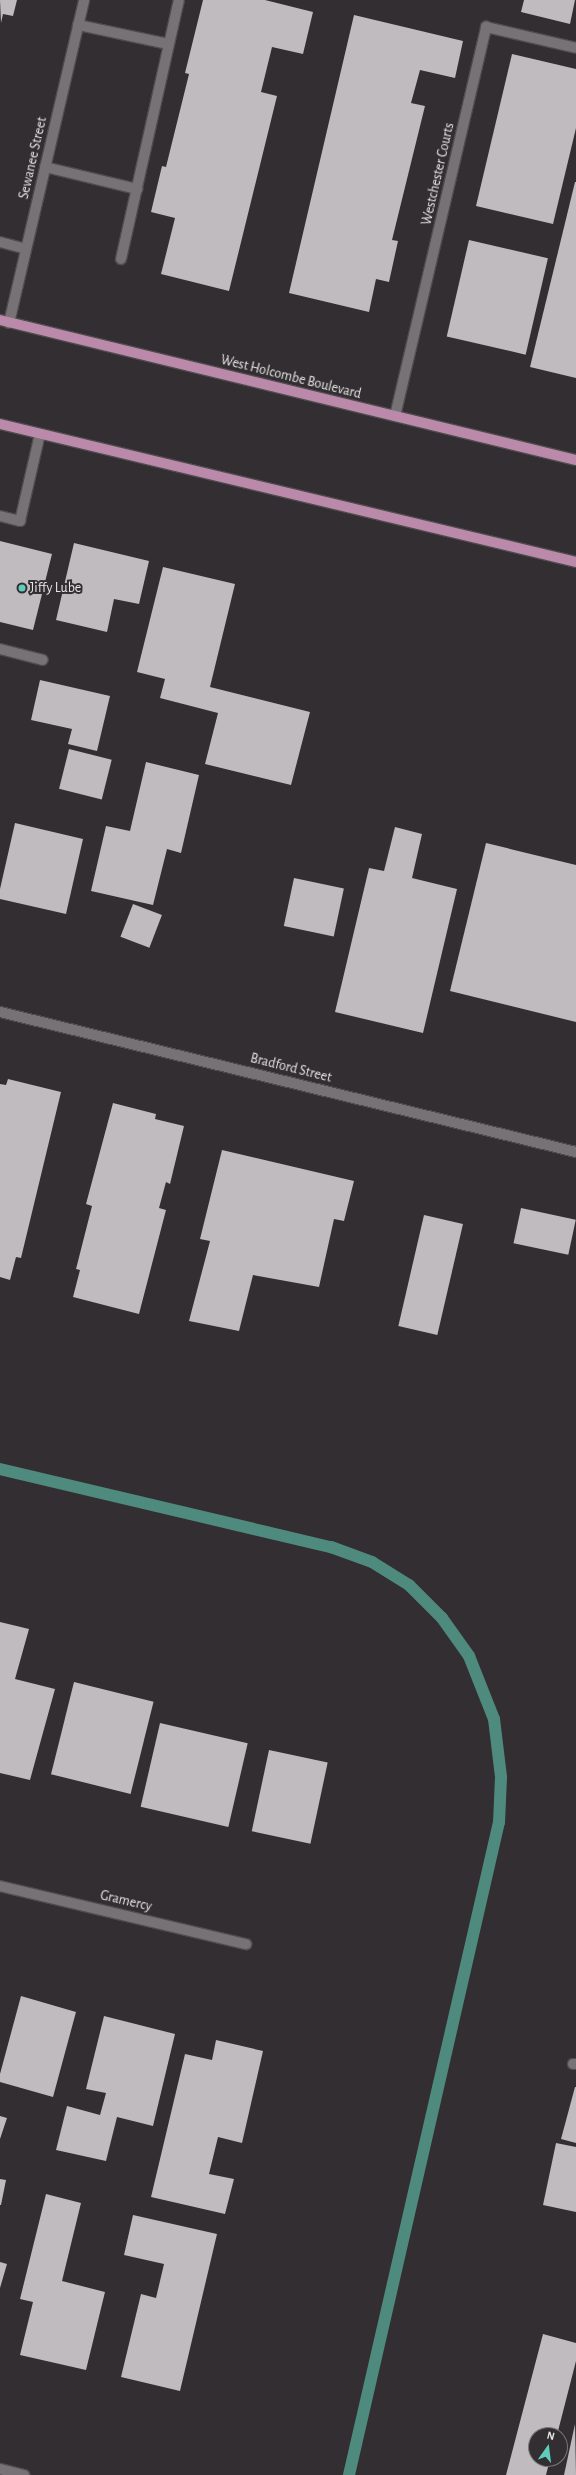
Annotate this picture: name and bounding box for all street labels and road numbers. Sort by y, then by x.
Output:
street label: Sewanee Street [15,115,51,201]
street label: Westchester Courts [418,121,458,227]
street label: West Holcombe Boulevard [219,351,363,403]
street label: Bradford Street [249,1050,333,1086]
street label: Gramercy [99,1887,153,1915]

